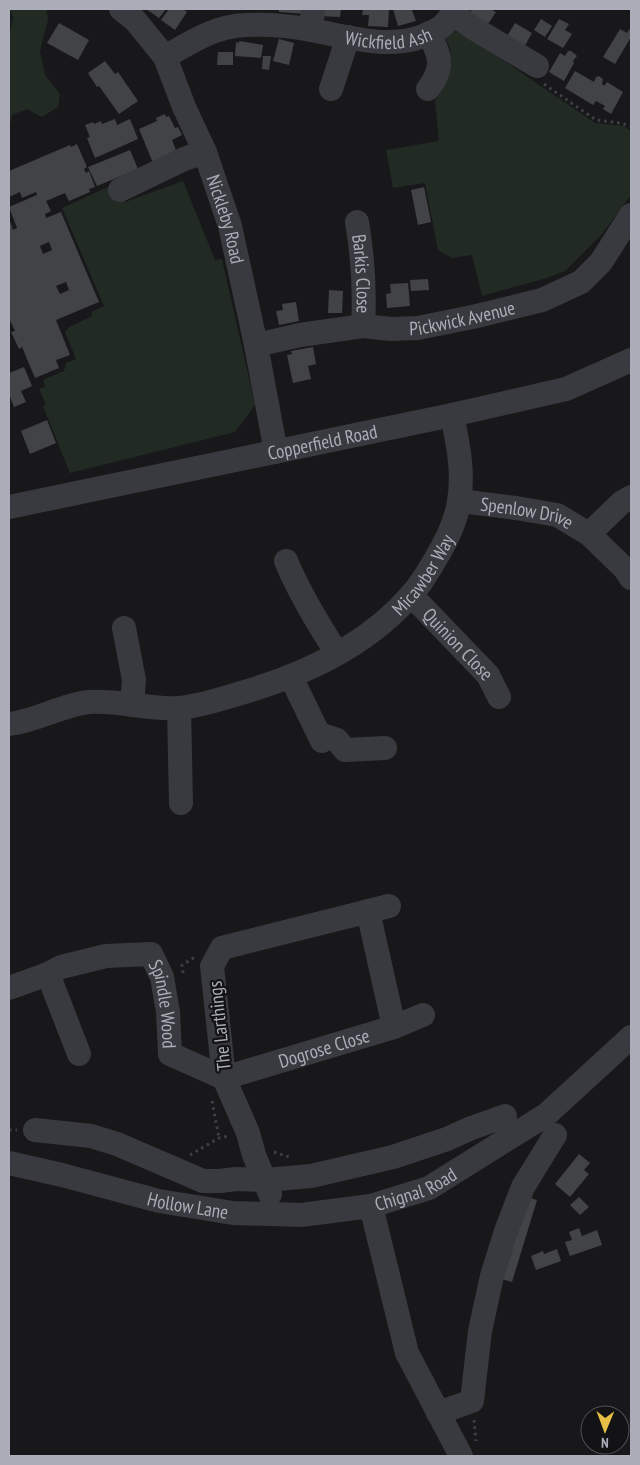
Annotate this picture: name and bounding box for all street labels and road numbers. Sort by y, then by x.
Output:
street label: Wickfield Ash [343,22,436,54]
street label: Nickleby Road [201,171,250,266]
street label: Barkis Close [347,233,376,314]
street label: Pickwick Avenue [409,295,517,340]
street label: Copperfield Road [265,419,379,465]
street label: Spenlow Drive [479,492,578,534]
street label: Micawber Way [387,529,460,620]
street label: Quinion Close [418,603,499,685]
street label: Spindle Wood [143,956,182,1049]
street label: The Larthings [202,980,236,1072]
street label: Dogrose Close [275,1023,372,1073]
street label: Chignal Road [372,1162,461,1216]
street label: Hollow Lane [145,1186,230,1224]

